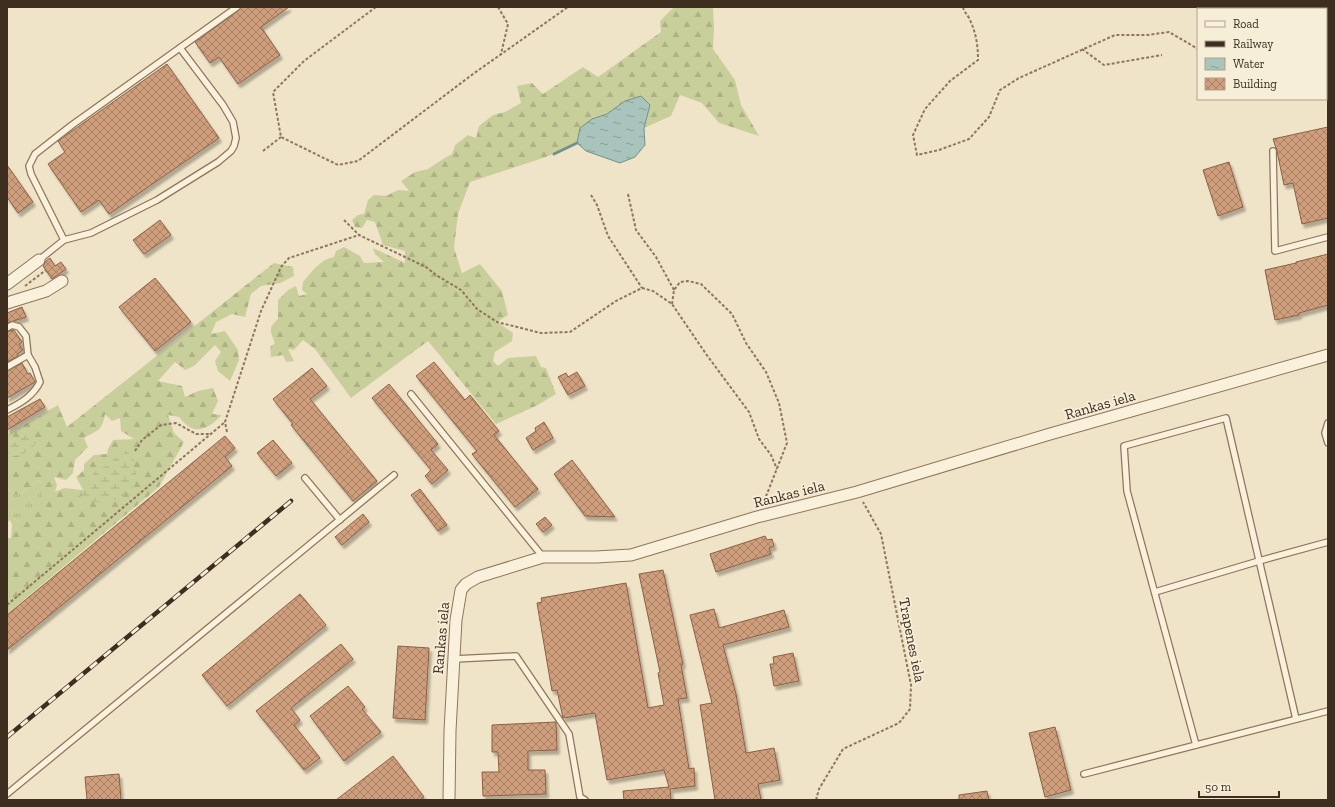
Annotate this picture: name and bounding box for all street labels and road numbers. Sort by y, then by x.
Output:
street label: Rankas iela [1063,386,1137,424]
street label: Rankas iela [752,476,826,512]
street label: Trapenes iela [895,596,929,684]
street label: Rankas iela [429,601,453,675]

